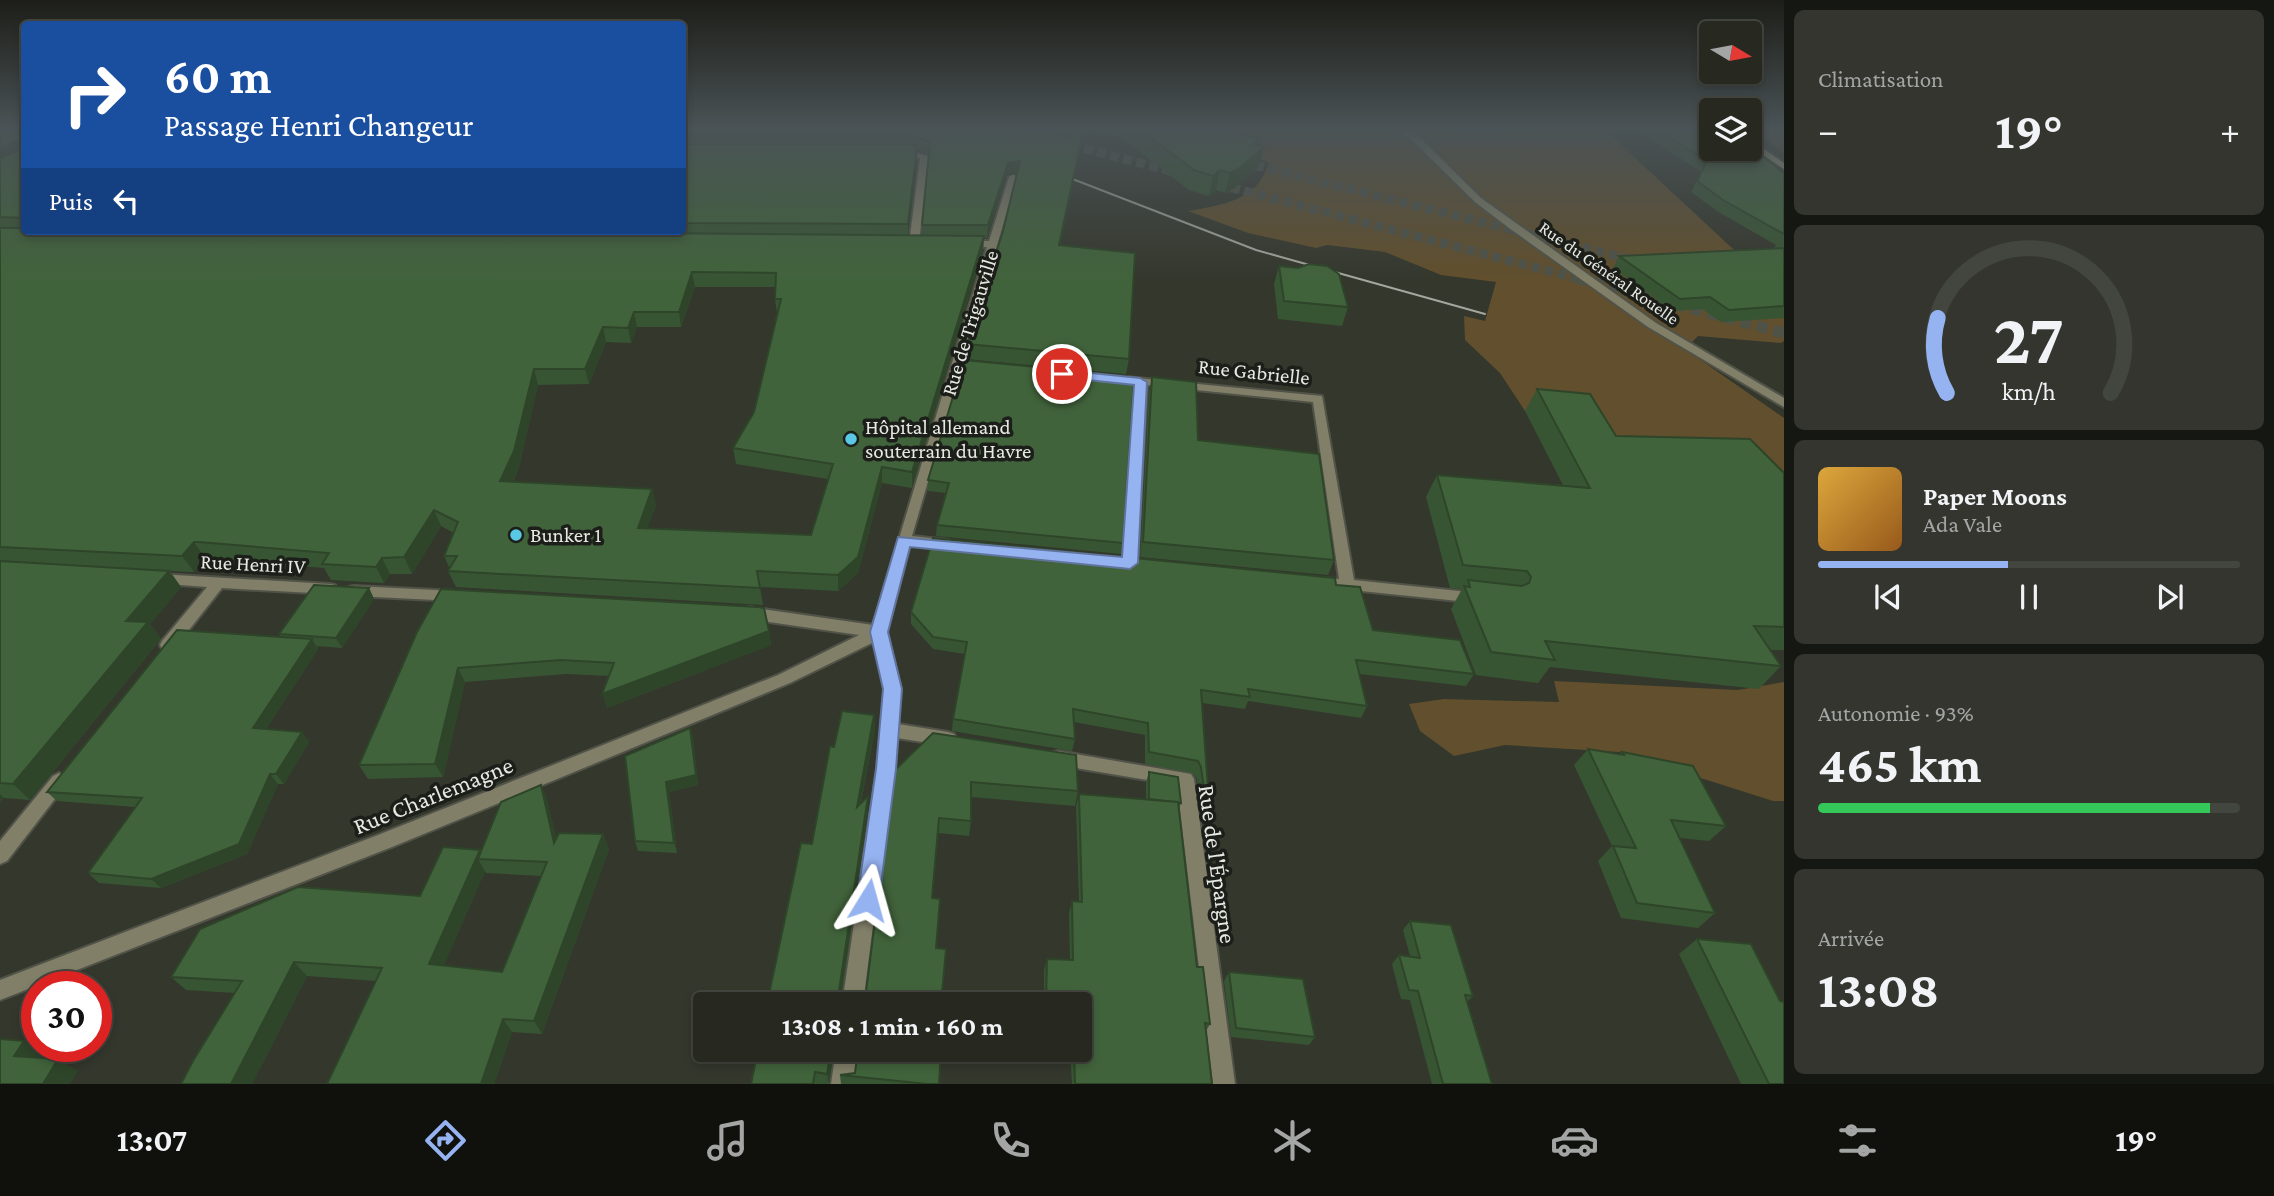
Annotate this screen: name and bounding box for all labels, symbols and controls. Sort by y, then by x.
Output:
north arrow [1699,21,1762,84]
map controls [1699,21,1762,161]
icon: right [49,49,140,140]
text: 60 m [164,49,271,104]
text: Climatisation [1818,66,1943,92]
button: layers [1699,98,1762,161]
text: 19° [1995,101,2063,159]
text: Passage Henri Changeur [164,107,474,143]
text: − [1818,109,1838,151]
text: + [2220,109,2240,151]
icon: left [107,182,145,220]
text: Puis [49,187,93,216]
street label: Rue du Général Rouelle [1535,217,1683,329]
street label: Rue de Trigauville [936,247,1004,399]
text: 27 [1994,299,2064,380]
pin [1032,344,1092,404]
street label: Rue Gabrielle [1197,354,1311,390]
icon: arrive [1043,355,1081,393]
text: km/h [2002,378,2056,405]
place label: Hôpital allemand souterrain du Havre [865,415,1031,463]
marker: Hôpital allemand souterrain du Havre [843,431,859,447]
text: Paper Moons [1923,482,2067,511]
text: Ada Vale [1923,511,2002,537]
place label: Bunker 1 [530,523,601,547]
marker: Bunker 1 [508,527,524,543]
street label: Rue Henri IV [200,549,306,579]
icon: previous [1869,578,1907,616]
icon: pause [2010,578,2048,616]
icon: next [2151,578,2189,616]
text: Autonomie · 93% [1818,700,1974,726]
text: 465 km [1818,735,1981,793]
street label: Rue Charlemagne [349,751,517,839]
street label: Rue de l'Épargne [1193,783,1243,945]
position arrow [831,863,905,937]
text: Arrivée [1818,925,1884,951]
text: 13:08 [1818,960,1939,1018]
speed limit sign: 30 [21,971,112,1062]
text: 13:08 · 1 min · 160 m [782,1012,1003,1041]
icon: directions [421,1116,470,1165]
icon: music [703,1116,752,1165]
icon: phone [986,1116,1035,1165]
icon: climate [1268,1116,1317,1165]
icon: car [1550,1116,1599,1165]
icon: filters [1833,1116,1882,1165]
text: 13:07 [117,1122,187,1158]
text: 19° [2115,1122,2157,1158]

